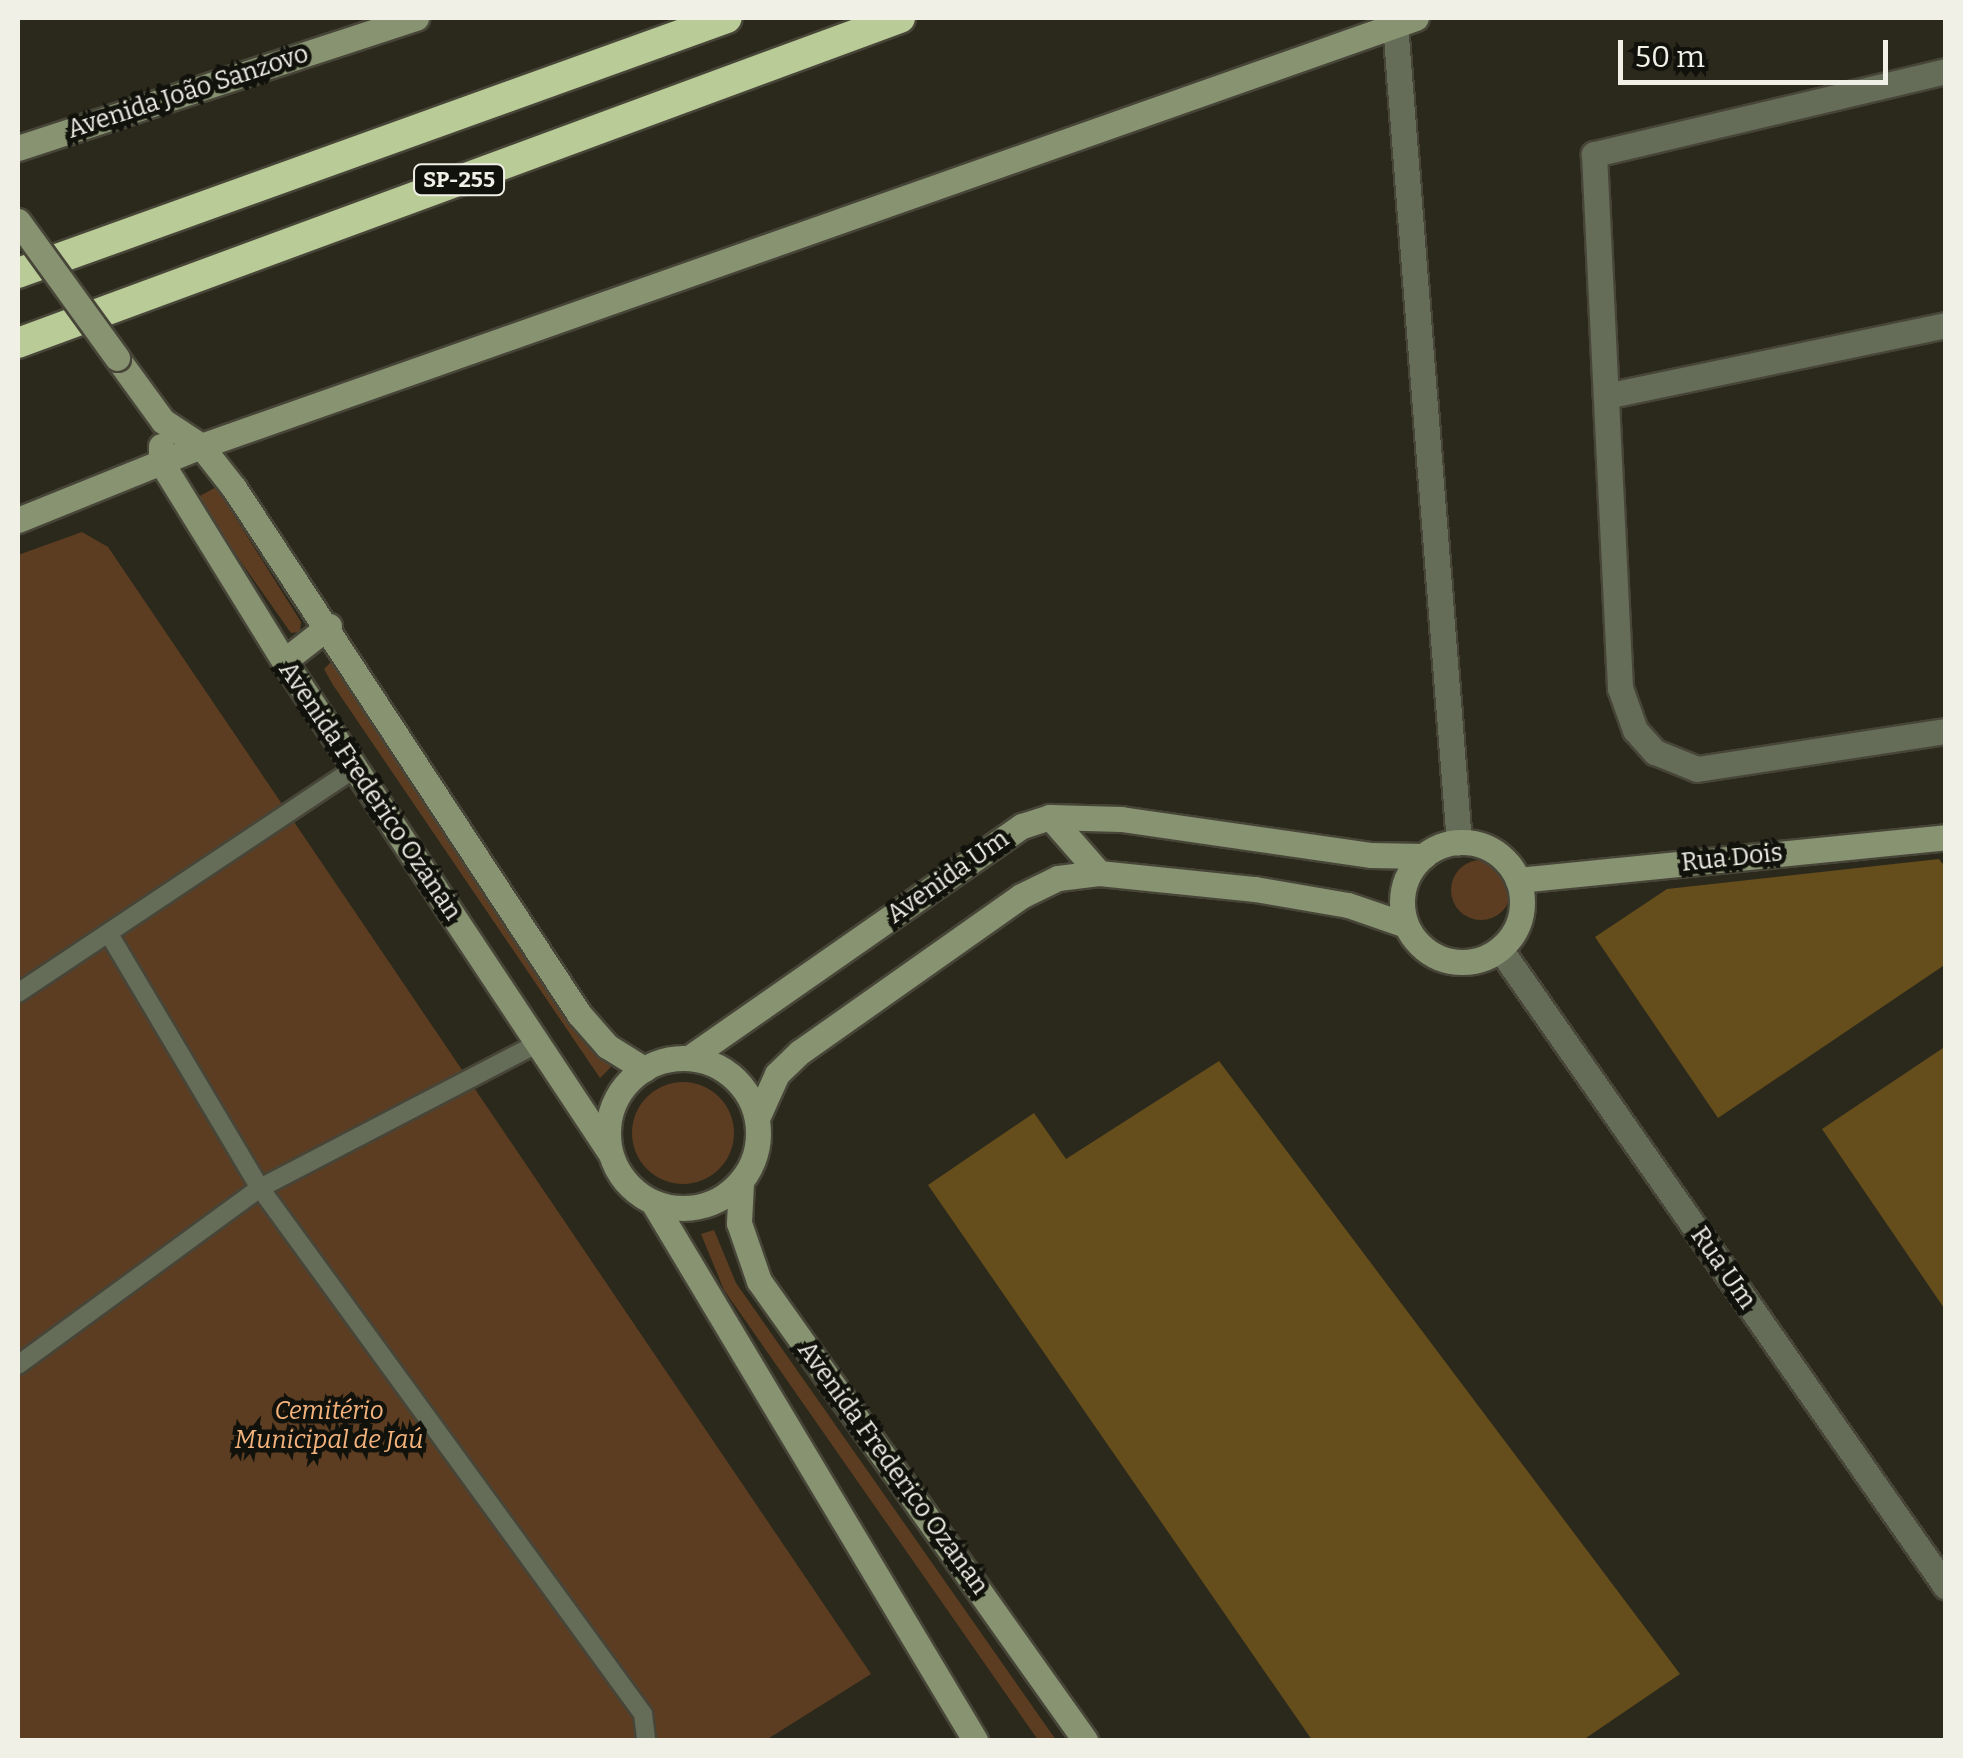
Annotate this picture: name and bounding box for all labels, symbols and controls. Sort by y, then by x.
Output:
scale bar [1623,20,1893,82]
street label: Avenida João Sanzovo [64,39,312,145]
text: 50 m [1635,39,1705,75]
road number: SP-255 [412,163,506,197]
street label: Avenida Frederico Ozanan [272,656,468,926]
street label: Avenida Um [881,824,1015,930]
street label: Rua Dois [1680,838,1784,878]
street label: Rua Um [1684,1221,1762,1315]
street label: Avenida Frederico Ozanan [791,1336,995,1600]
park label: Cemitério Municipal de Jaú [235,1397,423,1456]

